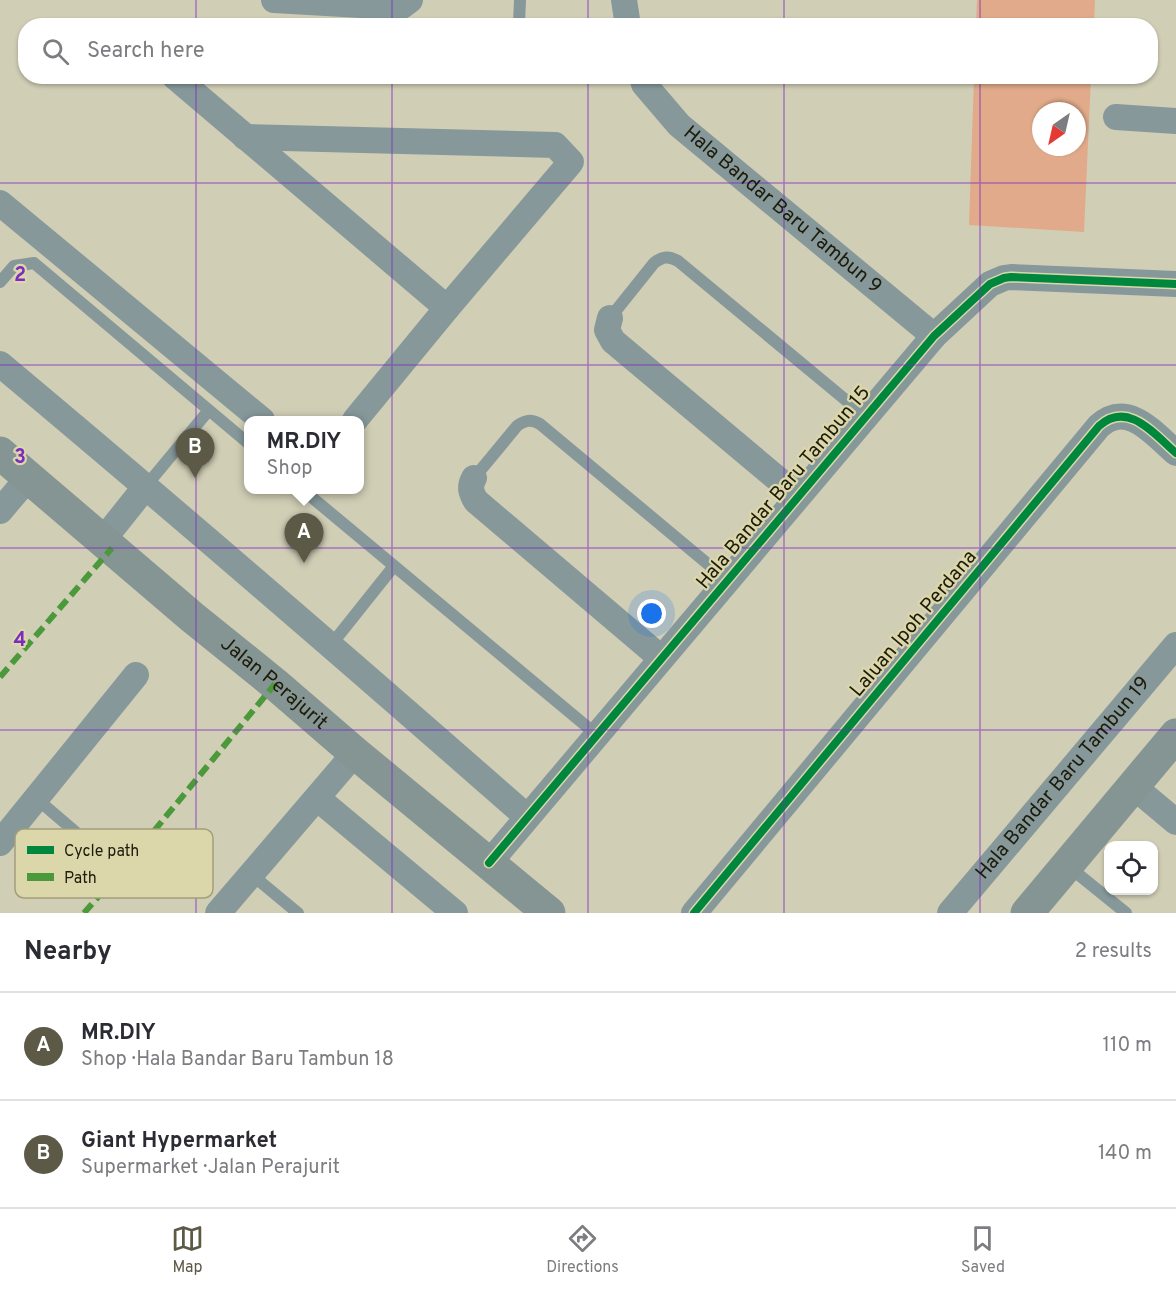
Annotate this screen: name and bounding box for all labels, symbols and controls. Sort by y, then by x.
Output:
search box [18,18,1158,84]
icon: search [39,35,72,68]
text: Search here [87,38,205,65]
north arrow [1032,102,1086,156]
street label: Hala Bandar Baru Tambun 9 [677,121,887,300]
text: 2 [14,263,26,289]
street label: Hala Bandar Baru Tambun 15 [691,381,877,595]
popup [244,416,364,494]
pin: B [176,428,214,478]
text: MR.DIY [267,429,341,456]
text: 3 [14,445,26,471]
text: Shop [267,456,313,482]
pin: A [284,514,324,563]
street label: Laluan Ipoh Perdana [845,545,983,703]
your location [637,599,666,628]
text: 4 [14,628,26,654]
street label: Jalan Perajurit [214,632,333,736]
street label: Hala Bandar Baru Tambun 19 [970,672,1156,885]
legend [15,829,213,898]
map controls [1104,841,1158,895]
button: locate [1104,841,1158,895]
text: Cycle path [64,842,139,862]
text: Path [64,869,97,889]
text: Nearby [24,936,112,969]
text: 2 results [1075,939,1152,965]
text: MR.DIY [81,1020,156,1047]
text: A [36,1033,51,1059]
text: 110 m [1103,1033,1152,1059]
text: Shop · Hala Bandar Baru Tambun 18 [81,1047,394,1073]
text: Giant Hypermarket [81,1128,277,1155]
text: B [37,1141,50,1167]
text: 140 m [1098,1141,1152,1167]
text: Supermarket · Jalan Perajurit [81,1155,340,1181]
tab: Map [171,1222,204,1278]
tab: Directions [546,1222,619,1278]
tab: Saved [961,1222,1005,1278]

